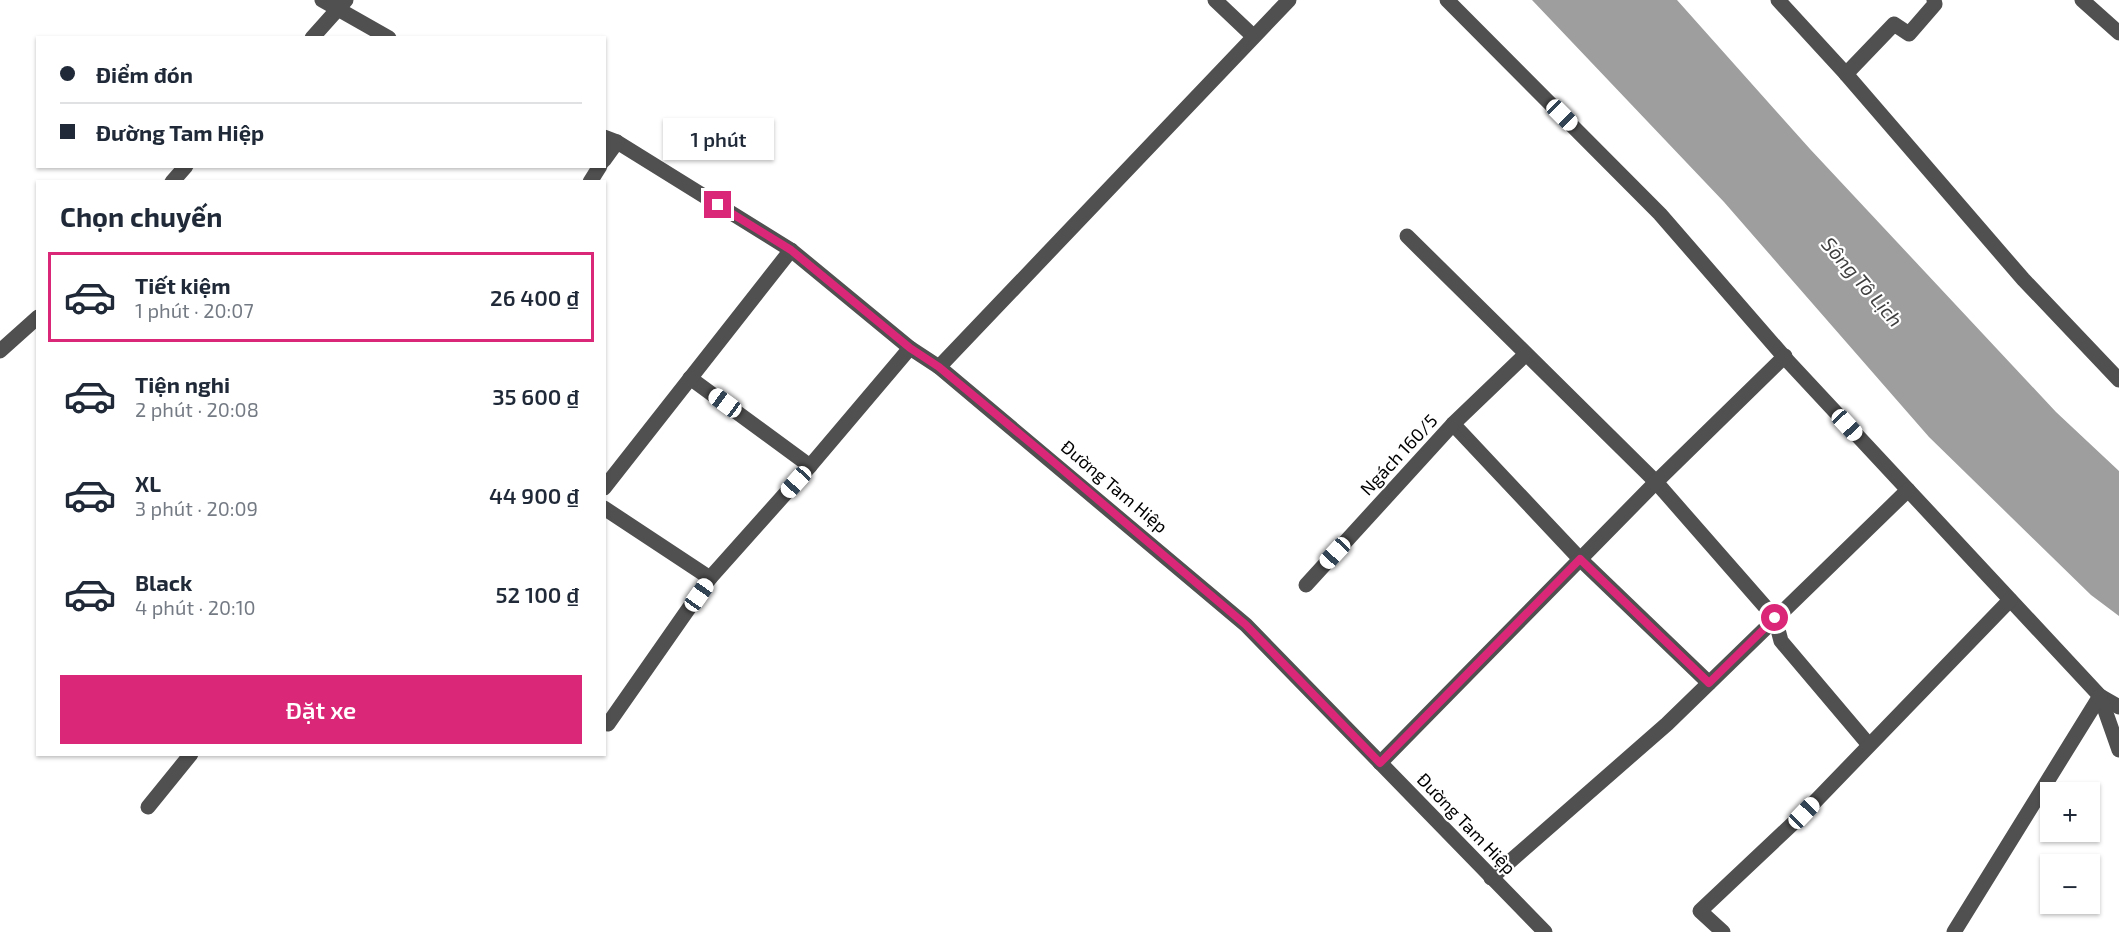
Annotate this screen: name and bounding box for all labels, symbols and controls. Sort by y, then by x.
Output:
text: Điểm đón [96,61,193,87]
car [1543,96,1581,134]
callout: 1 phút [662,118,774,160]
text: Đường Tam Hiệp [96,119,264,145]
text: 1 phút [690,127,747,151]
route end [704,191,731,218]
text: Chọn chuyến [60,200,223,232]
water label: Sông Tô Lịch [1817,232,1908,331]
icon: car [63,270,117,324]
text: Tiết kiệm [135,272,231,298]
text: 26 400 ₫ [490,284,579,310]
text: 1 phút · 20:07 [135,298,254,322]
icon: car [63,369,117,423]
text: Tiện nghi [135,371,230,397]
text: 35 600 ₫ [492,383,579,409]
car [705,385,745,421]
text: 2 phút · 20:08 [135,397,259,421]
car [1828,406,1866,444]
street label: Ngách 160/5 [1355,409,1441,500]
street label: Đường Tam Hiệp [1057,435,1172,537]
car [777,463,815,501]
icon: car [63,468,117,522]
text: XL [135,470,161,496]
text: 44 900 ₫ [489,482,579,508]
text: 3 phút · 20:09 [135,496,258,520]
car [1316,534,1354,572]
icon: car [63,567,117,621]
text: Black [135,569,192,595]
car [681,575,717,615]
text: 52 100 ₫ [496,581,579,607]
text: 4 phút · 20:10 [135,595,256,619]
route start [1761,604,1788,631]
button: Đặt xe [60,675,582,744]
street label: Đường Tam Hiệp [1413,768,1521,879]
map controls [2040,782,2100,914]
button: + [2040,782,2100,842]
car [1785,794,1823,832]
button: − [2040,854,2100,914]

